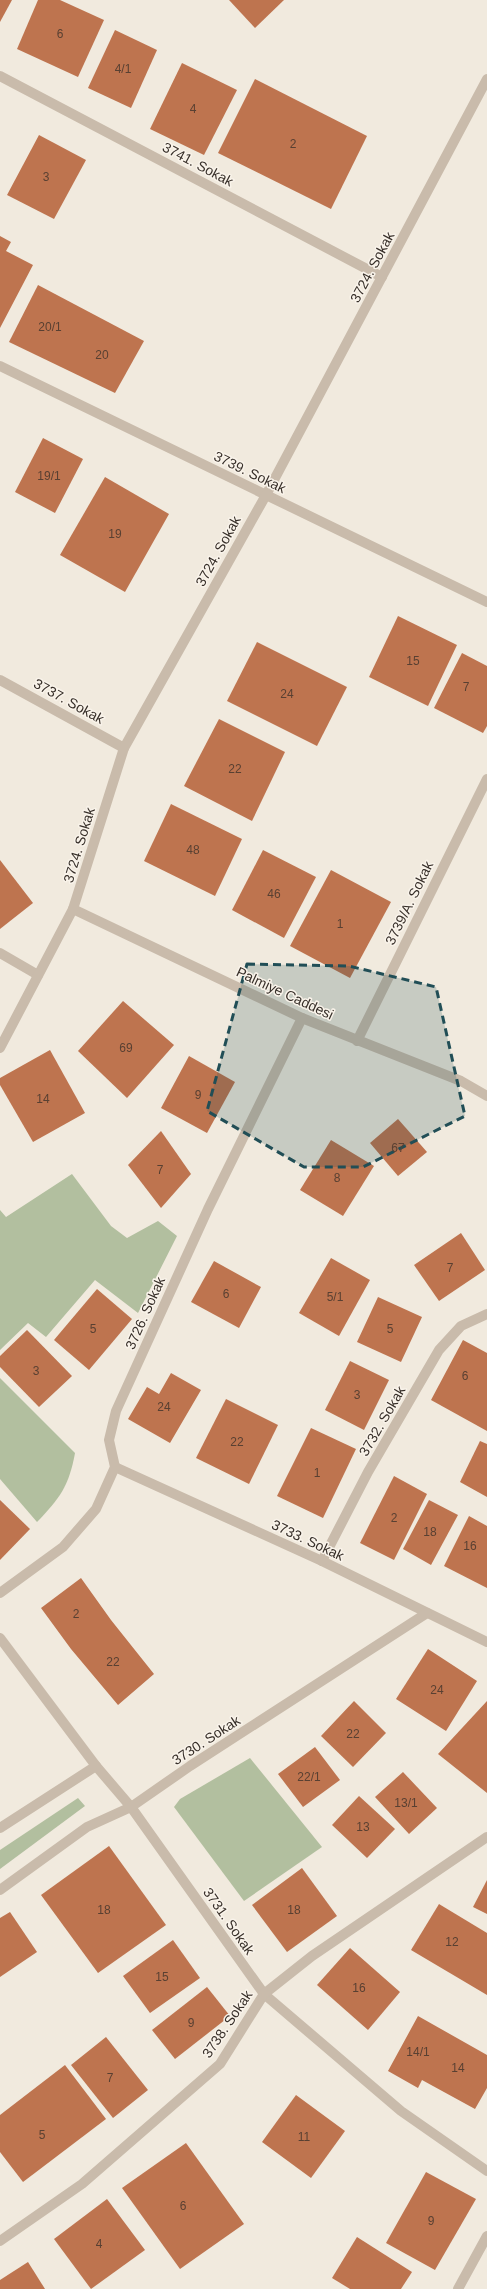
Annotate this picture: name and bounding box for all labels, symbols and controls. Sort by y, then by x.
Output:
house number: 6 [57,27,64,41]
house number: 4/1 [115,62,132,76]
house number: 4 [190,102,197,116]
house number: 2 [290,137,297,151]
street label: 3741. Sokak [160,139,237,190]
house number: 3 [43,170,50,184]
street label: 3724. Sokak [347,228,398,305]
house number: 20/1 [38,320,62,334]
house number: 20 [95,348,109,362]
street label: 3739. Sokak [212,448,289,497]
house number: 19/1 [37,469,61,483]
street label: 3724. Sokak [192,512,244,589]
house number: 19 [108,527,122,541]
house number: 15 [406,654,420,668]
street label: 3737. Sokak [31,675,108,727]
house number: 7 [463,680,470,694]
house number: 24 [280,687,294,701]
house number: 22 [228,762,242,776]
street label: 3724. Sokak [60,804,98,885]
house number: 48 [186,843,200,857]
street label: 3739/A. Sokak [382,858,437,947]
house number: 46 [267,887,281,901]
house number: 1 [337,917,344,931]
street label: Palmiye Caddesi [234,964,336,1022]
house number: 69 [119,1041,133,1055]
house number: 9 [195,1088,202,1102]
house number: 14 [36,1092,50,1106]
house number: 67 [391,1141,405,1155]
house number: 7 [157,1163,164,1177]
house number: 8 [334,1171,341,1185]
house number: 7 [447,1261,454,1275]
street label: 3726. Sokak [122,1273,169,1352]
house number: 6 [223,1287,230,1301]
house number: 5/1 [327,1290,344,1304]
house number: 5 [90,1322,97,1336]
house number: 5 [387,1322,394,1336]
house number: 3 [33,1364,40,1378]
house number: 6 [462,1369,469,1383]
street label: 3732. Sokak [356,1382,409,1459]
house number: 3 [354,1388,361,1402]
house number: 24 [157,1400,171,1414]
house number: 22 [230,1435,244,1449]
house number: 1 [314,1466,321,1480]
house number: 2 [391,1511,398,1525]
street label: 3733. Sokak [269,1516,348,1564]
house number: 18 [423,1525,437,1539]
house number: 16 [463,1539,477,1553]
house number: 2 [73,1607,80,1621]
house number: 22 [106,1655,120,1669]
house number: 24 [430,1683,444,1697]
street label: 3730. Sokak [169,1712,244,1768]
house number: 22 [346,1727,360,1741]
house number: 22/1 [297,1770,321,1784]
house number: 13/1 [394,1796,418,1810]
house number: 13 [356,1820,370,1834]
street label: 3731. Sokak [200,1885,258,1958]
house number: 18 [97,1903,111,1917]
house number: 18 [287,1903,301,1917]
house number: 12 [445,1935,459,1949]
house number: 15 [155,1970,169,1984]
house number: 16 [352,1981,366,1995]
street label: 3738. Sokak [199,1986,256,2061]
house number: 9 [188,2016,195,2030]
house number: 14/1 [406,2045,430,2059]
house number: 14 [451,2061,465,2075]
house number: 7 [107,2071,114,2085]
house number: 5 [39,2128,46,2142]
house number: 11 [298,2130,311,2144]
house number: 6 [180,2199,187,2213]
house number: 9 [428,2214,435,2228]
house number: 4 [96,2237,103,2251]

